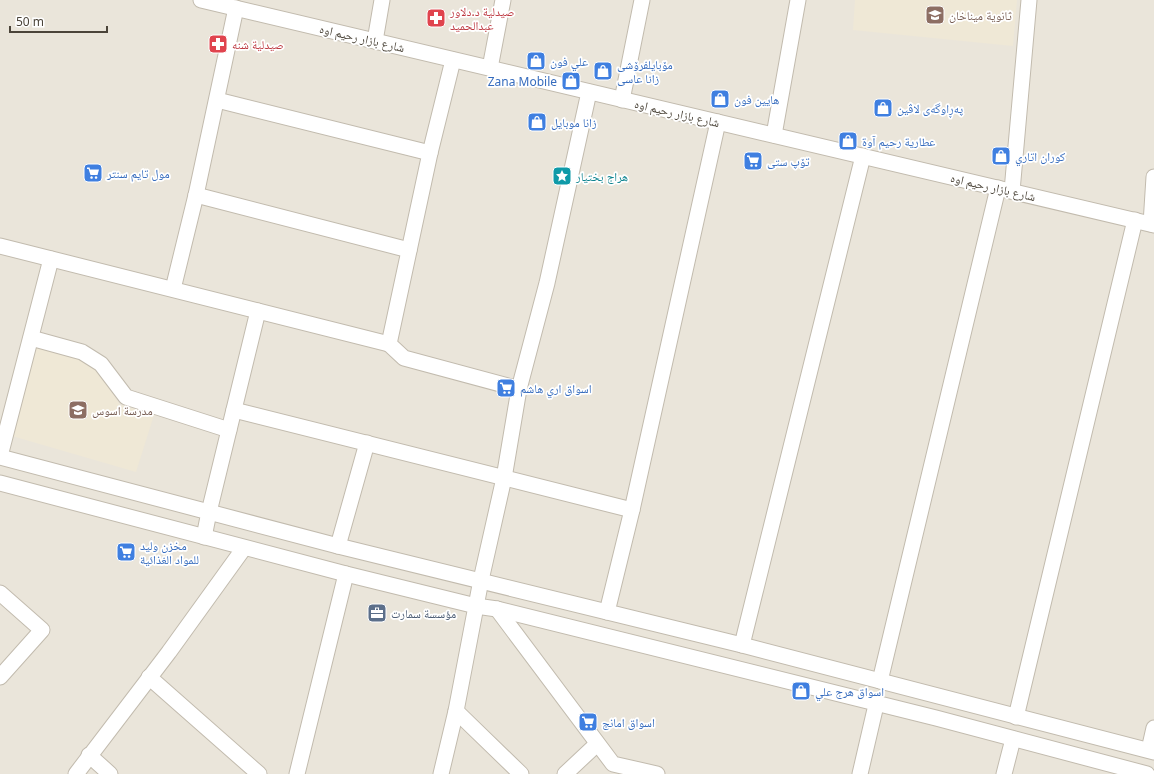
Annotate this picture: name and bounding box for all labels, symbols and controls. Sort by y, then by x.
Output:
place label: صيدلية د.دلاور عبدالحميد [449,3,514,34]
school or university icon: ثانوية ميناخان [924,4,946,26]
pharmacy icon: صيدلية د.دلاور عبدالحميد [425,7,447,29]
place label: ثانوية ميناخان [949,7,1012,24]
scale bar [10,8,107,34]
text: 50 m [16,13,44,30]
street label: شارع بازار رحيم اوه [318,20,406,56]
pharmacy icon: صيدلية شنه [207,33,229,55]
place label: صيدلية شنه [232,36,284,53]
shop icon: علي فون [525,50,547,72]
place label: علي فون [550,53,588,72]
place label: مۆبایلفرۆشی زانا عاسی [617,56,673,87]
shop icon: مۆبایلفرۆشی زانا عاسی [592,60,614,82]
shop icon: Zana Mobile [560,70,582,92]
place label: Zana Mobile [488,73,557,90]
shop icon: هايين فون [709,88,731,110]
place label: هايين فون [734,91,779,108]
street label: شارع بازار رحيم اوه [633,95,721,131]
shop icon: پەڕاوگەی لاڤین [872,97,894,119]
place label: پەڕاوگەی لاڤین [897,100,964,118]
shop icon: زانا موبايل [526,111,548,133]
place label: زانا موبايل [551,114,597,131]
shop icon: عطارية رحيم آوة [837,130,859,152]
place label: عطارية رحيم آوة [862,133,935,150]
shop icon: كوران اتاري [990,145,1012,167]
place label: كوران اتاري [1015,148,1065,167]
supermarket icon: تۆپ ستی [742,150,764,172]
place label: تۆپ ستی [767,153,810,170]
supermarket icon: مول تايم سنتر [82,162,104,184]
place label: مول تايم سنتر [106,165,170,182]
place icon: هراج بختيار [551,165,573,187]
place label: هراج بختيار [575,168,628,185]
street label: شارع بازار رحيم اوه [949,169,1037,205]
supermarket icon: اسواق اري هاشم [495,377,517,399]
place label: اسواق اري هاشم [520,380,592,399]
school or university icon: مدرسة اسوس [67,399,89,421]
place label: مدرسة اسوس [92,402,153,419]
place label: مخزن وليد للمواد الغذائية [140,537,199,568]
supermarket icon: مخزن وليد للمواد الغذائية [115,541,137,563]
office icon: مؤسسة سمارت [366,602,388,624]
place label: مؤسسة سمارت [391,605,456,622]
shop icon: اسواق هرج علي [790,680,812,702]
place label: اسواق هرج علي [815,683,884,702]
supermarket icon: اسواق امانج [577,711,599,733]
place label: اسواق امانج [602,714,655,731]

